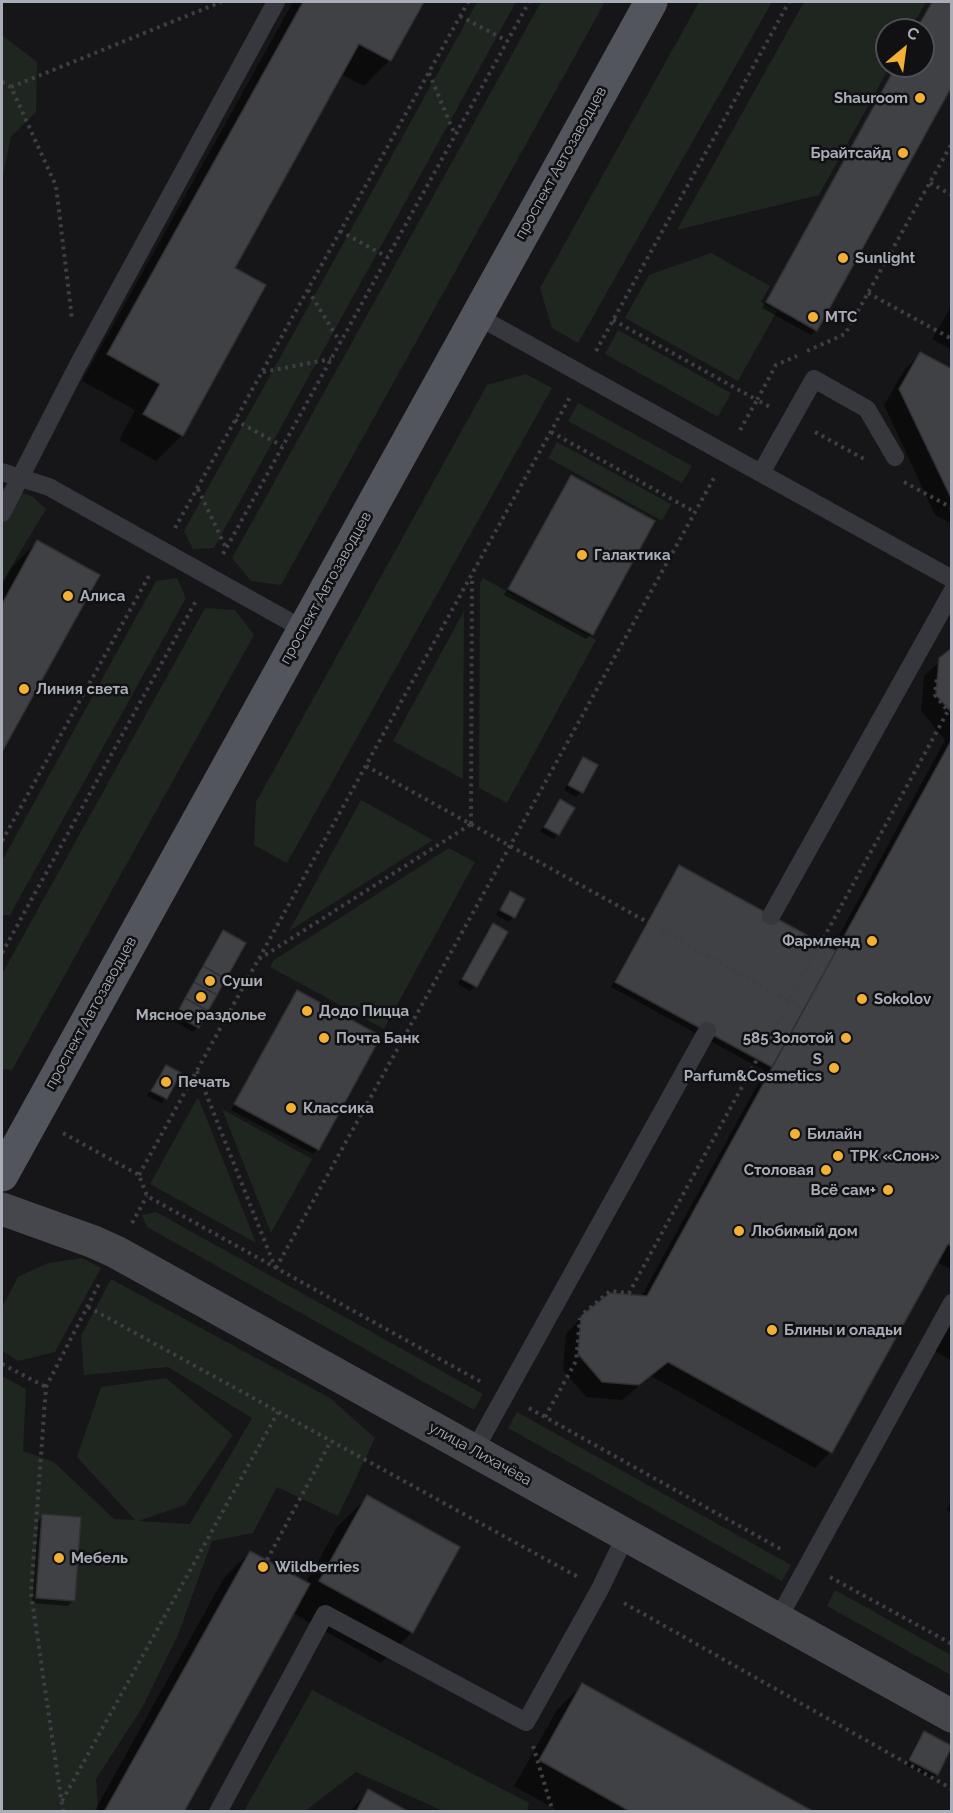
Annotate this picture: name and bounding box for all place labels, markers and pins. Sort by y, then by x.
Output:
place label: Shauroom [834,89,908,107]
marker: Shauroom [913,91,927,105]
place label: Брайтсайд [810,144,891,162]
marker: Брайтсайд [896,146,910,160]
place label: Sunlight [855,249,915,267]
marker: Sunlight [836,251,850,265]
place label: МТС [825,308,857,326]
marker: МТС [806,310,820,324]
place label: Галактика [594,546,670,564]
marker: Галактика [575,548,589,562]
place label: Алиса [80,587,125,605]
marker: Алиса [61,589,75,603]
place label: Линия света [36,680,128,698]
marker: Линия света [17,682,31,696]
place label: Фармленд [782,932,860,950]
marker: Фармленд [865,934,879,948]
place label: Суши [222,972,263,990]
marker: Суши [203,974,217,988]
marker: Мясное раздолье [194,990,208,1004]
place label: Sokolov [874,990,931,1008]
marker: Sokolov [855,992,869,1006]
place label: Додо Пицца [319,1002,409,1020]
marker: Додо Пицца [300,1004,314,1018]
place label: Мясное раздолье [136,1006,266,1024]
place label: Почта Банк [336,1029,420,1047]
place label: 585 Золотой [743,1029,834,1047]
marker: Почта Банк [317,1031,331,1045]
marker: 585 Золотой [839,1031,853,1045]
place label: S Parfum&Cosmetics [684,1050,822,1085]
marker: S Parfum&Cosmetics [827,1061,841,1075]
place label: Печать [178,1073,230,1091]
marker: Печать [159,1075,173,1089]
place label: Классика [303,1099,374,1117]
marker: Классика [284,1101,298,1115]
place label: Билайн [807,1125,862,1143]
marker: Билайн [788,1127,802,1141]
place label: ТРК «Слон» [850,1147,939,1165]
marker: ТРК «Слон» [831,1149,845,1163]
place label: Столовая [744,1161,814,1179]
marker: Столовая [819,1163,833,1177]
place label: Всё сам+ [810,1181,876,1199]
marker: Всё сам+ [881,1183,895,1197]
place label: Любимый дом [751,1222,858,1240]
marker: Любимый дом [732,1224,746,1238]
place label: Блины и оладьи [784,1321,902,1339]
marker: Блины и оладьи [765,1323,779,1337]
place label: Мебель [71,1549,128,1567]
marker: Мебель [52,1551,66,1565]
place label: Wildberries [275,1558,359,1576]
marker: Wildberries [256,1560,270,1574]

